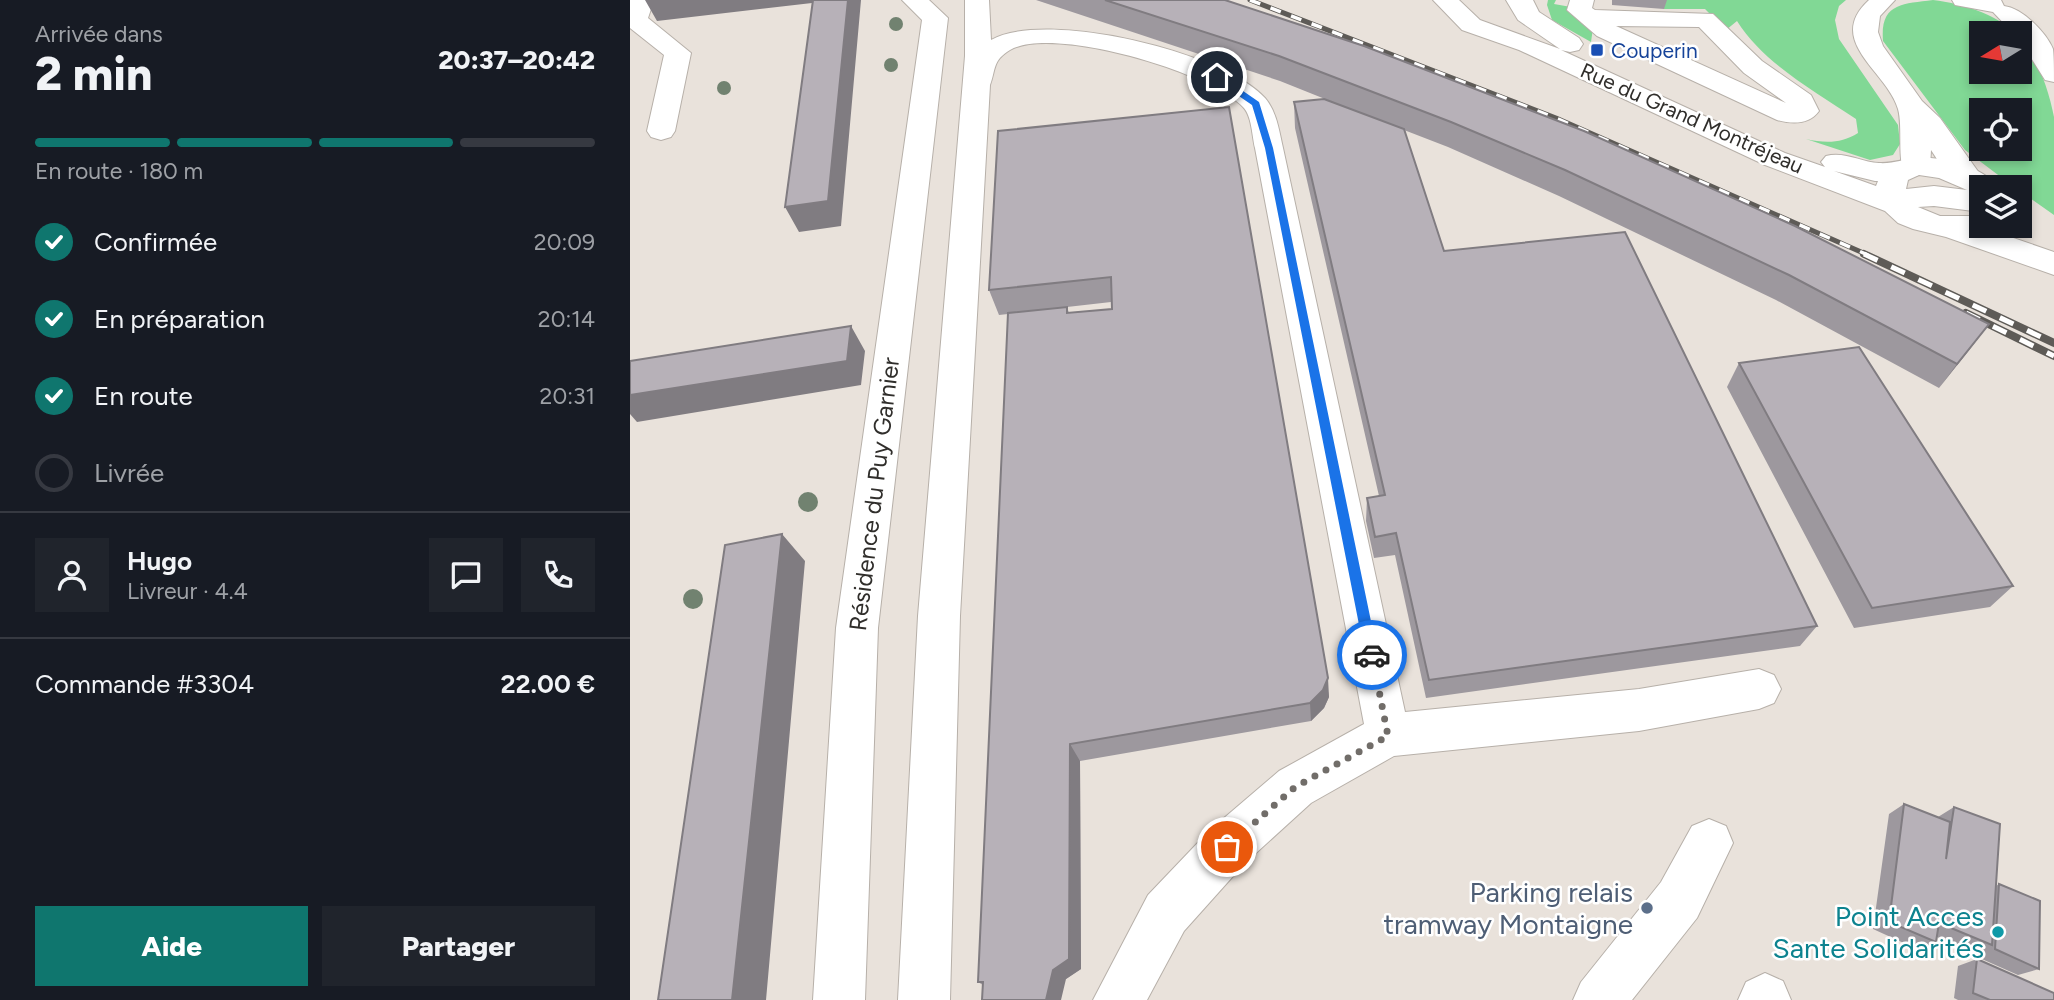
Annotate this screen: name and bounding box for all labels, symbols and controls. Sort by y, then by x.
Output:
text: Arrivée dans [35,20,163,48]
north arrow [1969,21,2032,84]
map controls [1969,21,2032,238]
place label: Couperin [1611,38,1698,63]
marker: Couperin [1589,42,1605,58]
text: 20:37–20:42 [438,44,595,76]
text: 2 min [35,46,152,102]
pin [1187,47,1247,107]
street label: Rue du Grand Montréjeau [1577,57,1807,179]
icon: home [1198,58,1236,96]
button: locate [1969,98,2032,161]
text: En route · 180 m [35,157,203,185]
button: layers [1969,175,2032,238]
icon: check [35,223,73,261]
text: Confirmée [94,226,217,258]
text: 20:09 [534,228,595,256]
icon: check [35,300,73,338]
text: En préparation [94,303,265,335]
text: 20:14 [538,305,595,333]
street label: Résidence du Puy Garnier [843,356,905,632]
icon: check [35,377,73,415]
text: En route [94,380,193,412]
text: 20:31 [540,382,595,410]
text: Livrée [94,457,164,489]
button: person [35,538,109,612]
button: chat [429,538,503,612]
button: phone [521,538,595,612]
text: Hugo [127,545,192,577]
text: Livreur · 4.4 [127,577,248,605]
courier [1337,620,1407,690]
icon: car [1353,636,1391,674]
text: Commande #3304 [35,668,254,700]
text: 22.00 € [500,668,595,700]
pin [1197,817,1257,877]
icon: bag [1208,828,1246,866]
place label: Parking relais tramway Montaigne [1384,875,1633,941]
place label: Point Acces Sante Solidarités [1773,899,1984,965]
marker: Parking relais tramway Montaigne [1639,900,1655,916]
button: Aide [35,906,308,986]
button: Partager [322,906,595,986]
marker: Point Acces Sante Solidarités [1990,924,2006,940]

